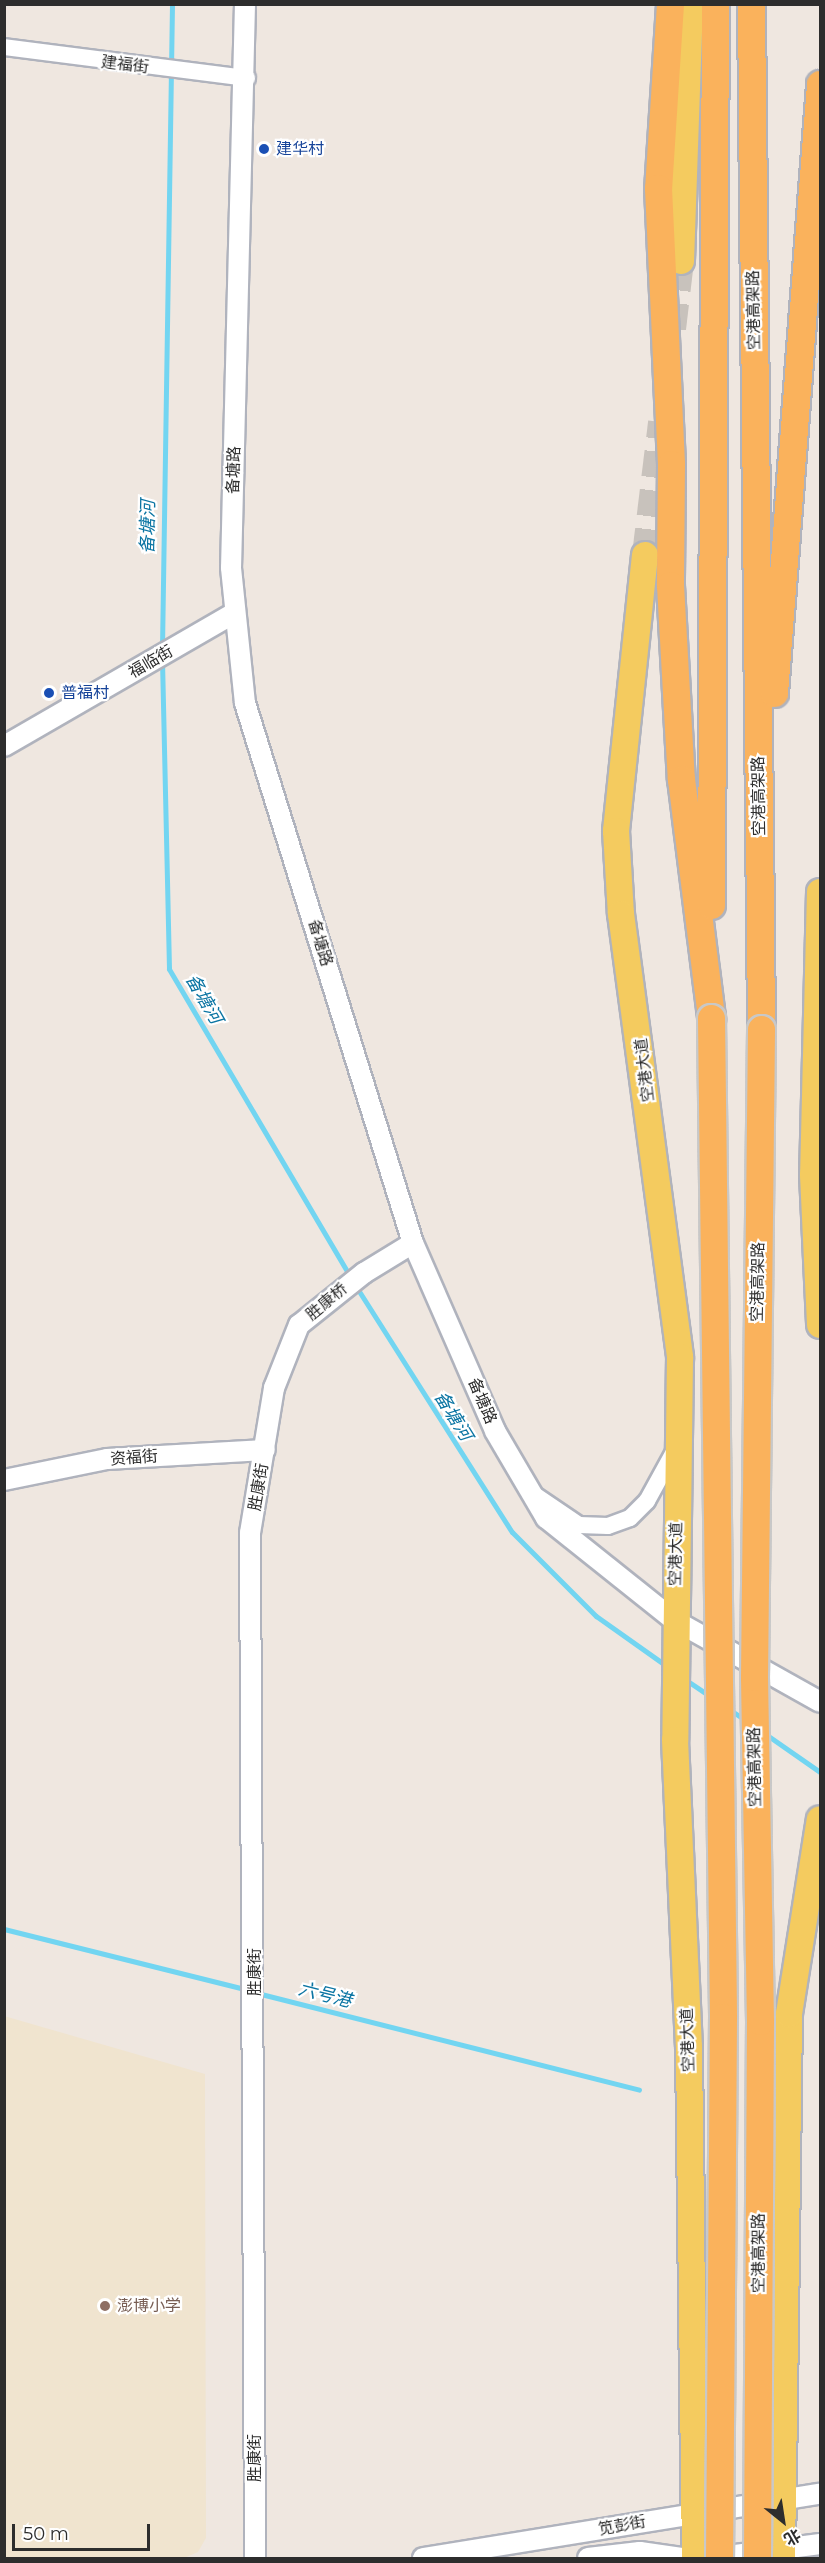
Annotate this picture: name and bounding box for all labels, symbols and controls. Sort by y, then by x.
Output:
street label: 建福街 [100,53,150,77]
place label: 建华村 [276,139,324,159]
marker: 建华村 [257,142,271,156]
street label: 空港高架路 [744,270,764,350]
street label: 备塘路 [224,446,244,494]
water label: 备塘河 [137,500,159,554]
street label: 福临街 [125,642,177,682]
place label: 普福村 [61,683,109,703]
marker: 普福村 [42,686,56,700]
street label: 空港高架路 [749,756,769,836]
street label: 备塘路 [304,917,336,969]
water label: 备塘河 [181,970,227,1028]
street label: 空港大道 [632,1037,658,1103]
street label: 空港高架路 [748,1242,768,1322]
street label: 胜康桥 [302,1279,352,1325]
street label: 备塘路 [464,1375,500,1427]
water label: 备塘河 [430,1387,476,1445]
street label: 资福街 [109,1447,159,1469]
street label: 胜康街 [245,1462,273,1512]
street label: 空港大道 [666,1522,686,1586]
street label: 空港高架路 [745,1727,765,1807]
street label: 胜康街 [245,1948,265,1996]
water label: 六号港 [296,1978,354,2012]
street label: 空港大道 [677,2008,699,2072]
street label: 空港高架路 [749,2213,769,2293]
place label: 澎博小学 [117,2296,181,2316]
marker: 澎博小学 [98,2299,112,2313]
street label: 胜康街 [245,2434,265,2482]
north arrow [753,2491,813,2551]
scale bar [15,2512,153,2550]
street label: 笕彭街 [597,2512,647,2540]
text: 50 m [23,2523,69,2545]
text: 北 [781,2525,804,2549]

